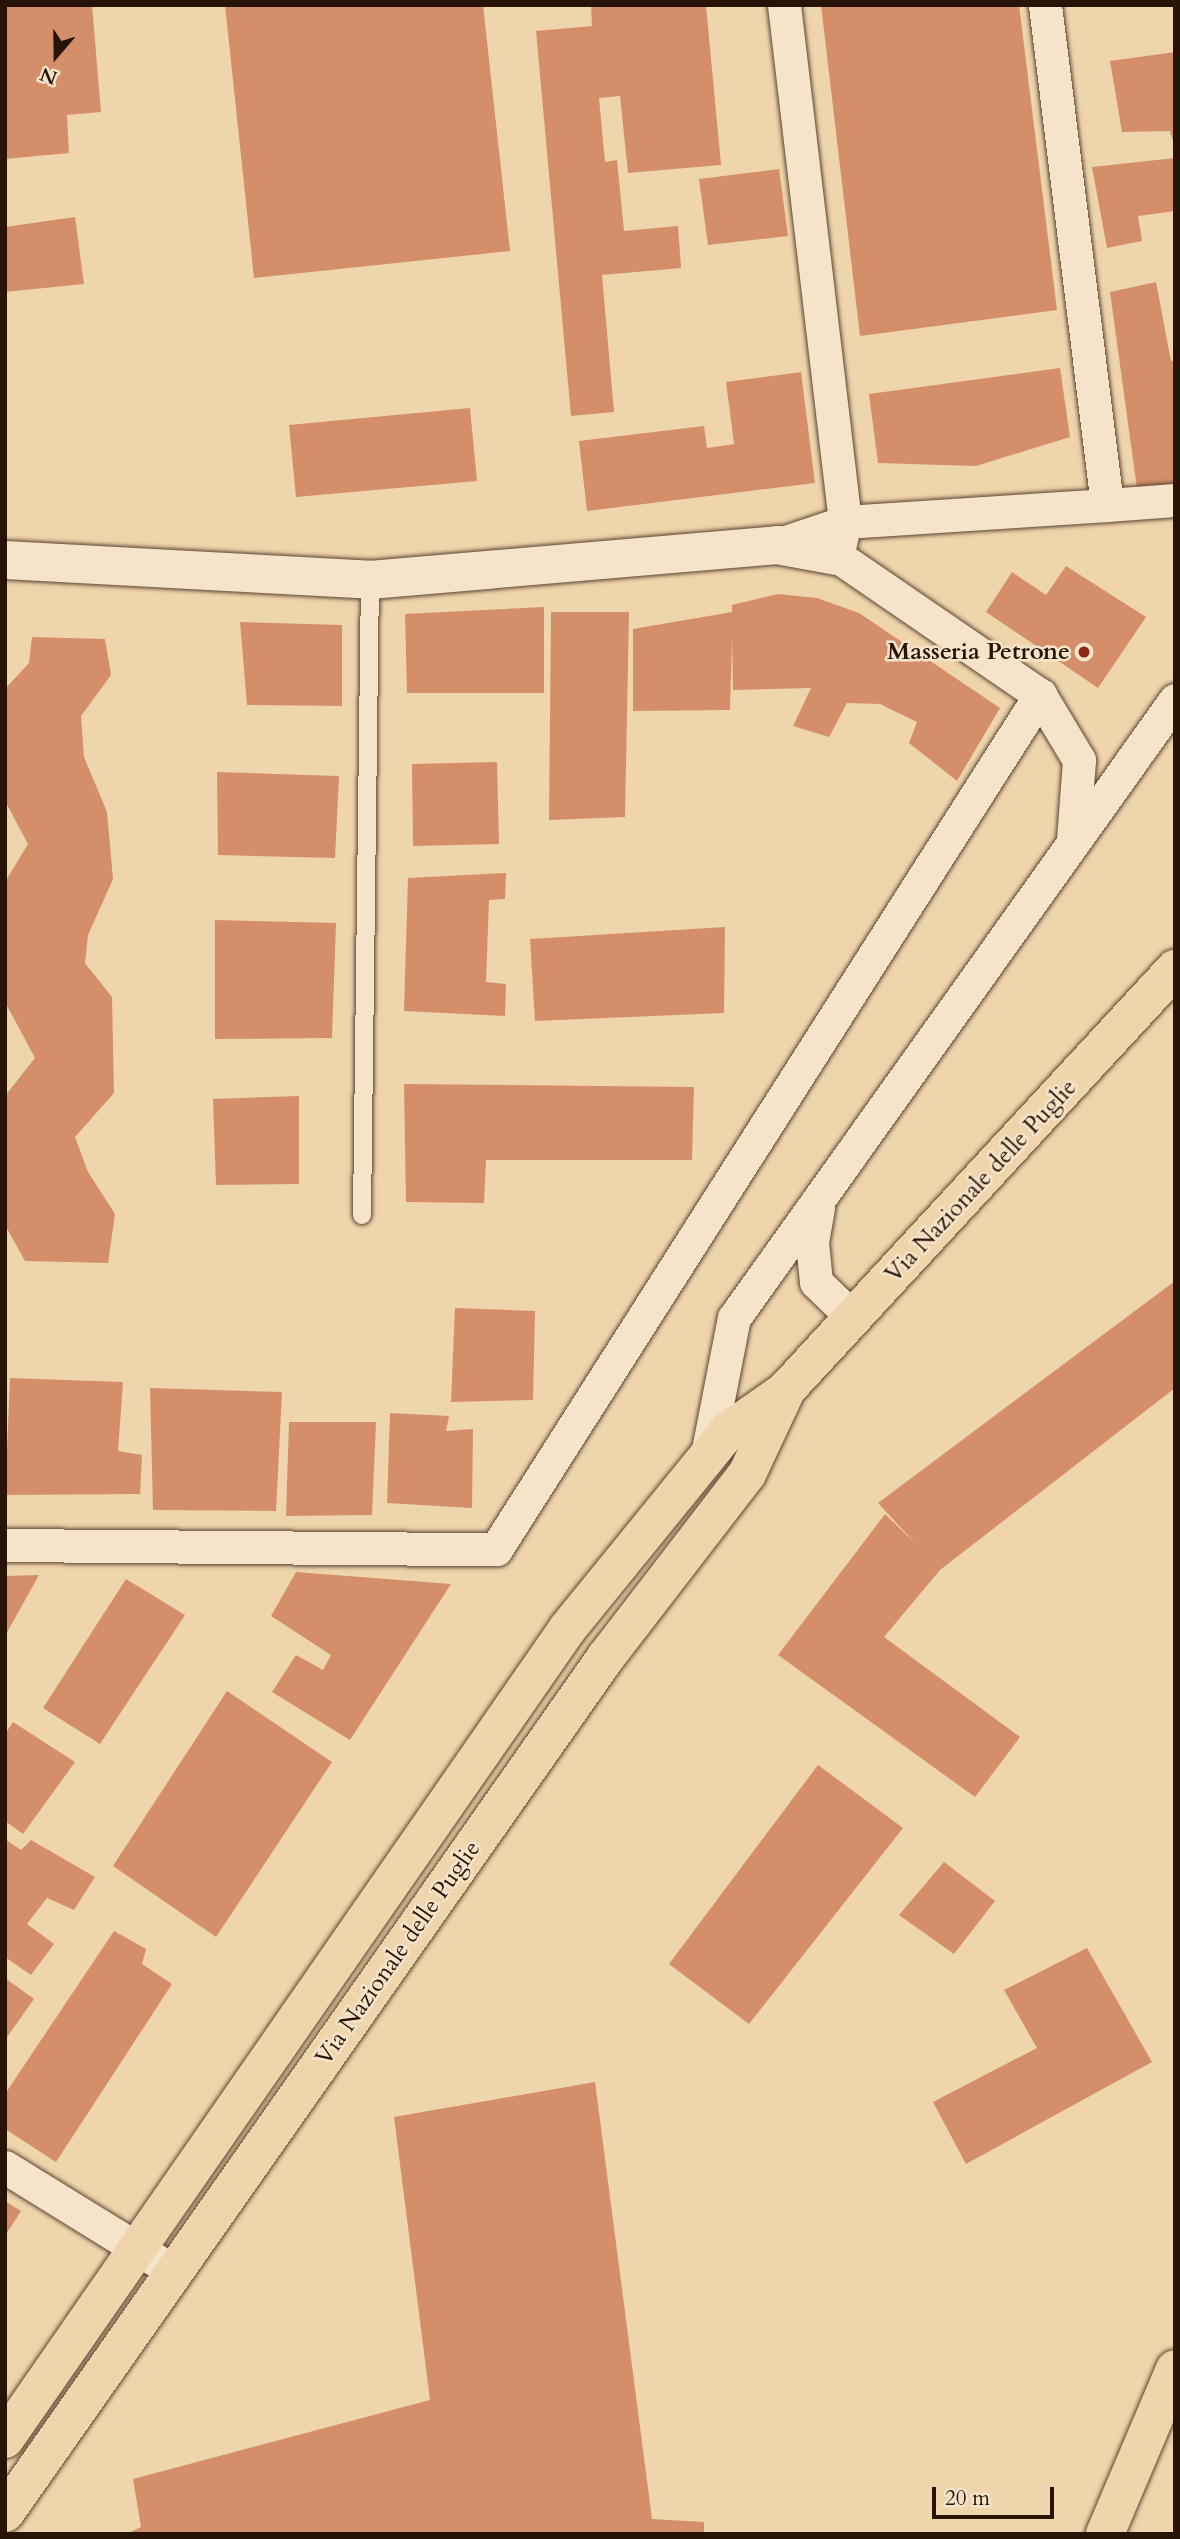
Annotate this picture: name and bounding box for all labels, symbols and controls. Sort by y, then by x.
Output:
north arrow [21,21,91,91]
text: N [37,61,61,91]
place label: Masseria Petrone [887,638,1070,666]
marker: Masseria Petrone [1076,644,1092,660]
street label: Via Nazionale delle Puglie [879,1073,1083,1289]
street label: Via Nazionale delle Puglie [309,1835,487,2071]
scale bar [935,2472,1058,2516]
text: 20 m [945,2484,990,2513]

